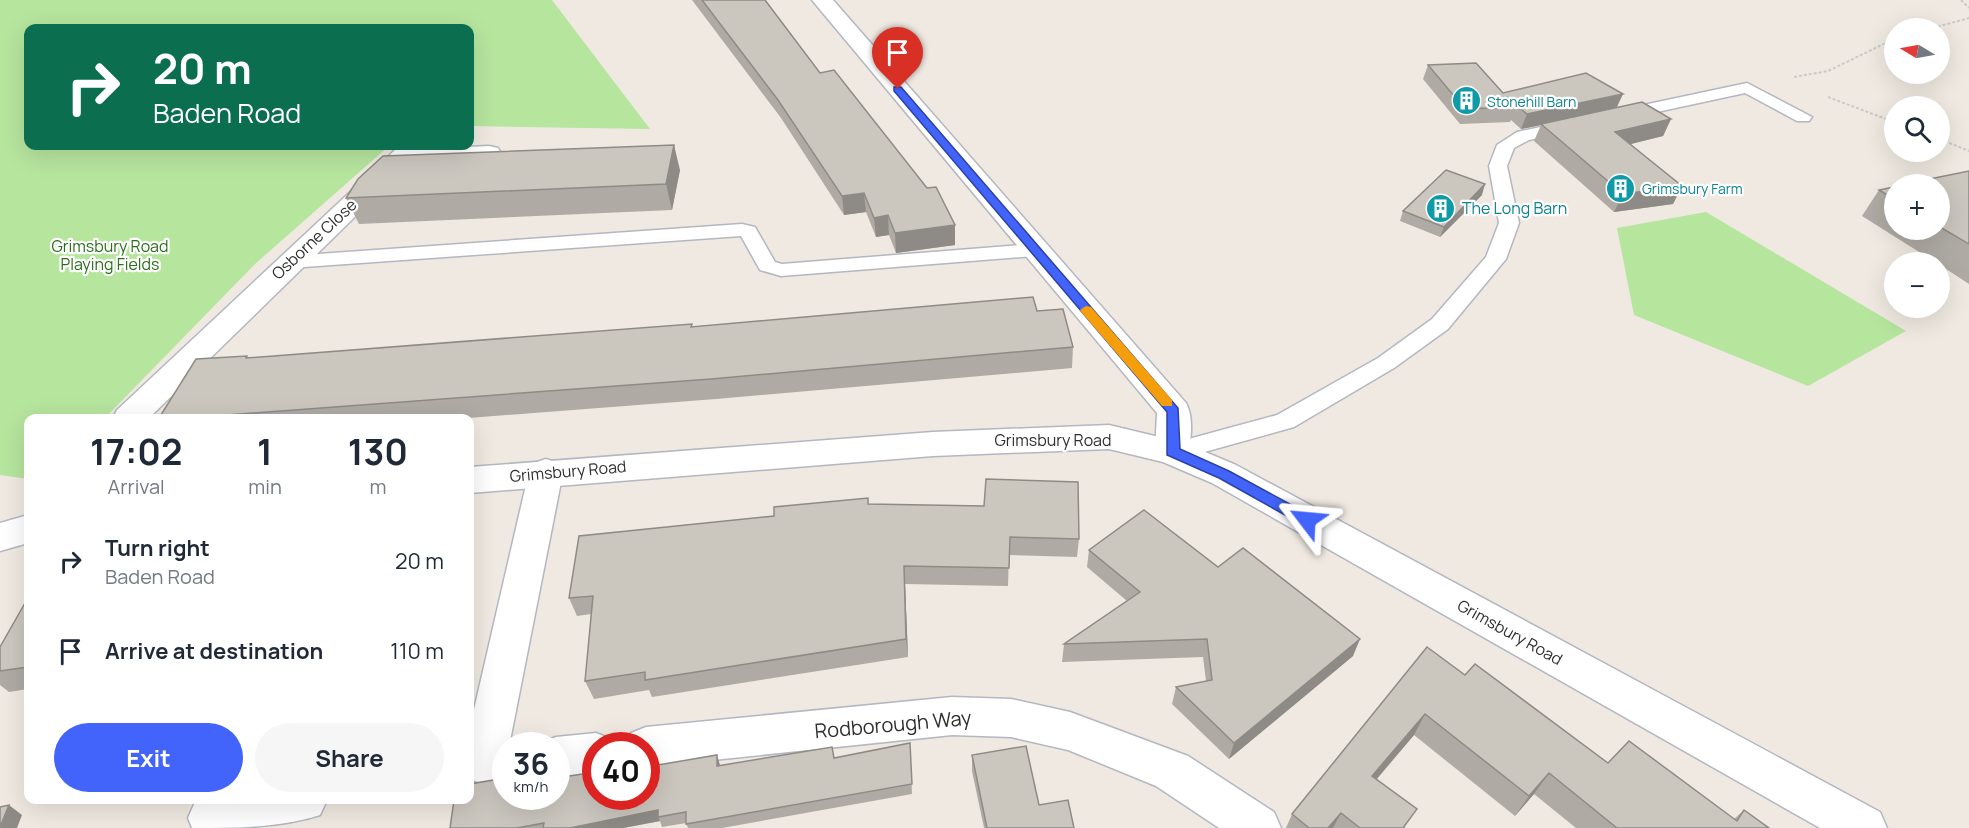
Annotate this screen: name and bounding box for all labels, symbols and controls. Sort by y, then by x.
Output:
north arrow [1884,18,1950,84]
map controls [1884,18,1950,318]
pin [872,27,923,89]
icon: arrive [881,36,914,69]
text: 20 m [153,39,252,97]
icon: right [54,48,132,126]
building icon: Stonehill Barn [1450,85,1482,117]
place label: Stonehill Barn [1487,92,1576,111]
text: Baden Road [153,94,301,131]
button: search [1884,96,1950,162]
building icon: Grimsbury Farm [1605,172,1637,204]
button: + [1884,174,1950,240]
place label: Grimsbury Farm [1642,179,1743,198]
building icon: The Long Barn [1425,192,1457,224]
street label: Osborne Close [267,194,361,284]
place label: The Long Barn [1462,197,1567,219]
park label: Grimsbury Road Playing Fields [52,235,168,275]
button: − [1884,252,1950,318]
text: 17:02 [90,427,182,476]
text: 1 [257,427,273,476]
text: 130 [348,427,408,476]
street label: Grimsbury Road [995,429,1111,451]
street label: Grimsbury Road [509,455,627,487]
text: Arrival [108,473,165,500]
text: min [248,473,282,500]
text: m [369,473,386,500]
position arrow [1275,488,1339,552]
text: Turn right [105,533,210,563]
icon: right [54,545,87,578]
text: 20 m [395,546,444,576]
text: Baden Road [105,563,215,590]
street label: Grimsbury Road [1454,594,1566,670]
icon: arrive [54,635,87,668]
text: Arrive at destination [105,636,323,666]
text: 110 m [390,636,444,666]
street label: Rodborough Way [813,704,973,744]
button: Exit [54,723,243,792]
button: Share [255,723,444,792]
speed limit sign: 40 [582,732,660,810]
text: 36 [513,743,549,784]
text: km/h [514,776,548,797]

